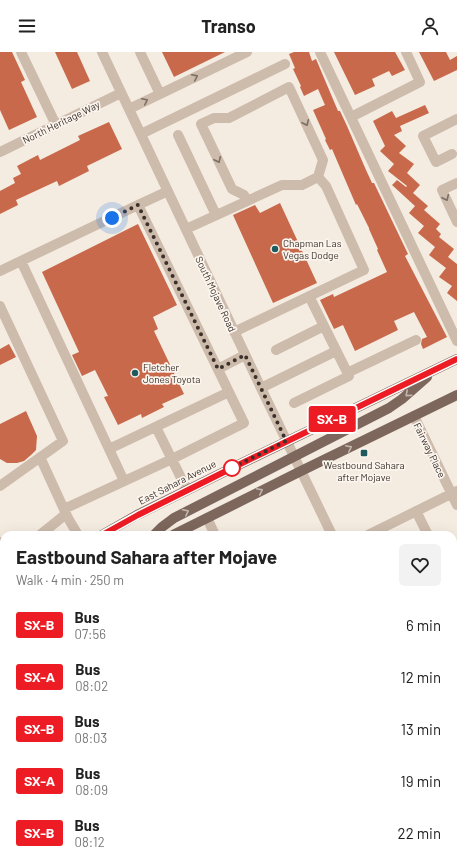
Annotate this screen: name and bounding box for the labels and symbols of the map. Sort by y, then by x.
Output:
one-way arrow [191,74,199,82]
street label: North Heritage Way [20,98,102,146]
one-way arrow [140,98,148,106]
one-way arrow [301,118,309,126]
one-way arrow [213,155,221,163]
one-way arrow [441,194,449,202]
your location [102,208,122,228]
place label: Chapman Las Vegas Dodge [283,237,342,261]
marker: Chapman Las Vegas Dodge [270,244,280,254]
street label: South Mojave Road [193,254,239,334]
place label: Fletcher Jones Toyota [143,361,200,385]
marker: Fletcher Jones Toyota [130,368,140,378]
one-way arrow [405,389,413,396]
line badge: SX-B [304,406,360,432]
street label: Fairway Place [412,421,448,479]
one-way arrow [345,445,352,453]
marker: Westbound Sahara after Mojave [359,448,369,458]
street label: East Sahara Avenue [136,457,218,507]
unlabelled marker [223,459,241,477]
place label: Westbound Sahara after Mojave [323,459,405,483]
one-way arrow [256,488,264,496]
one-way arrow [181,509,189,517]

